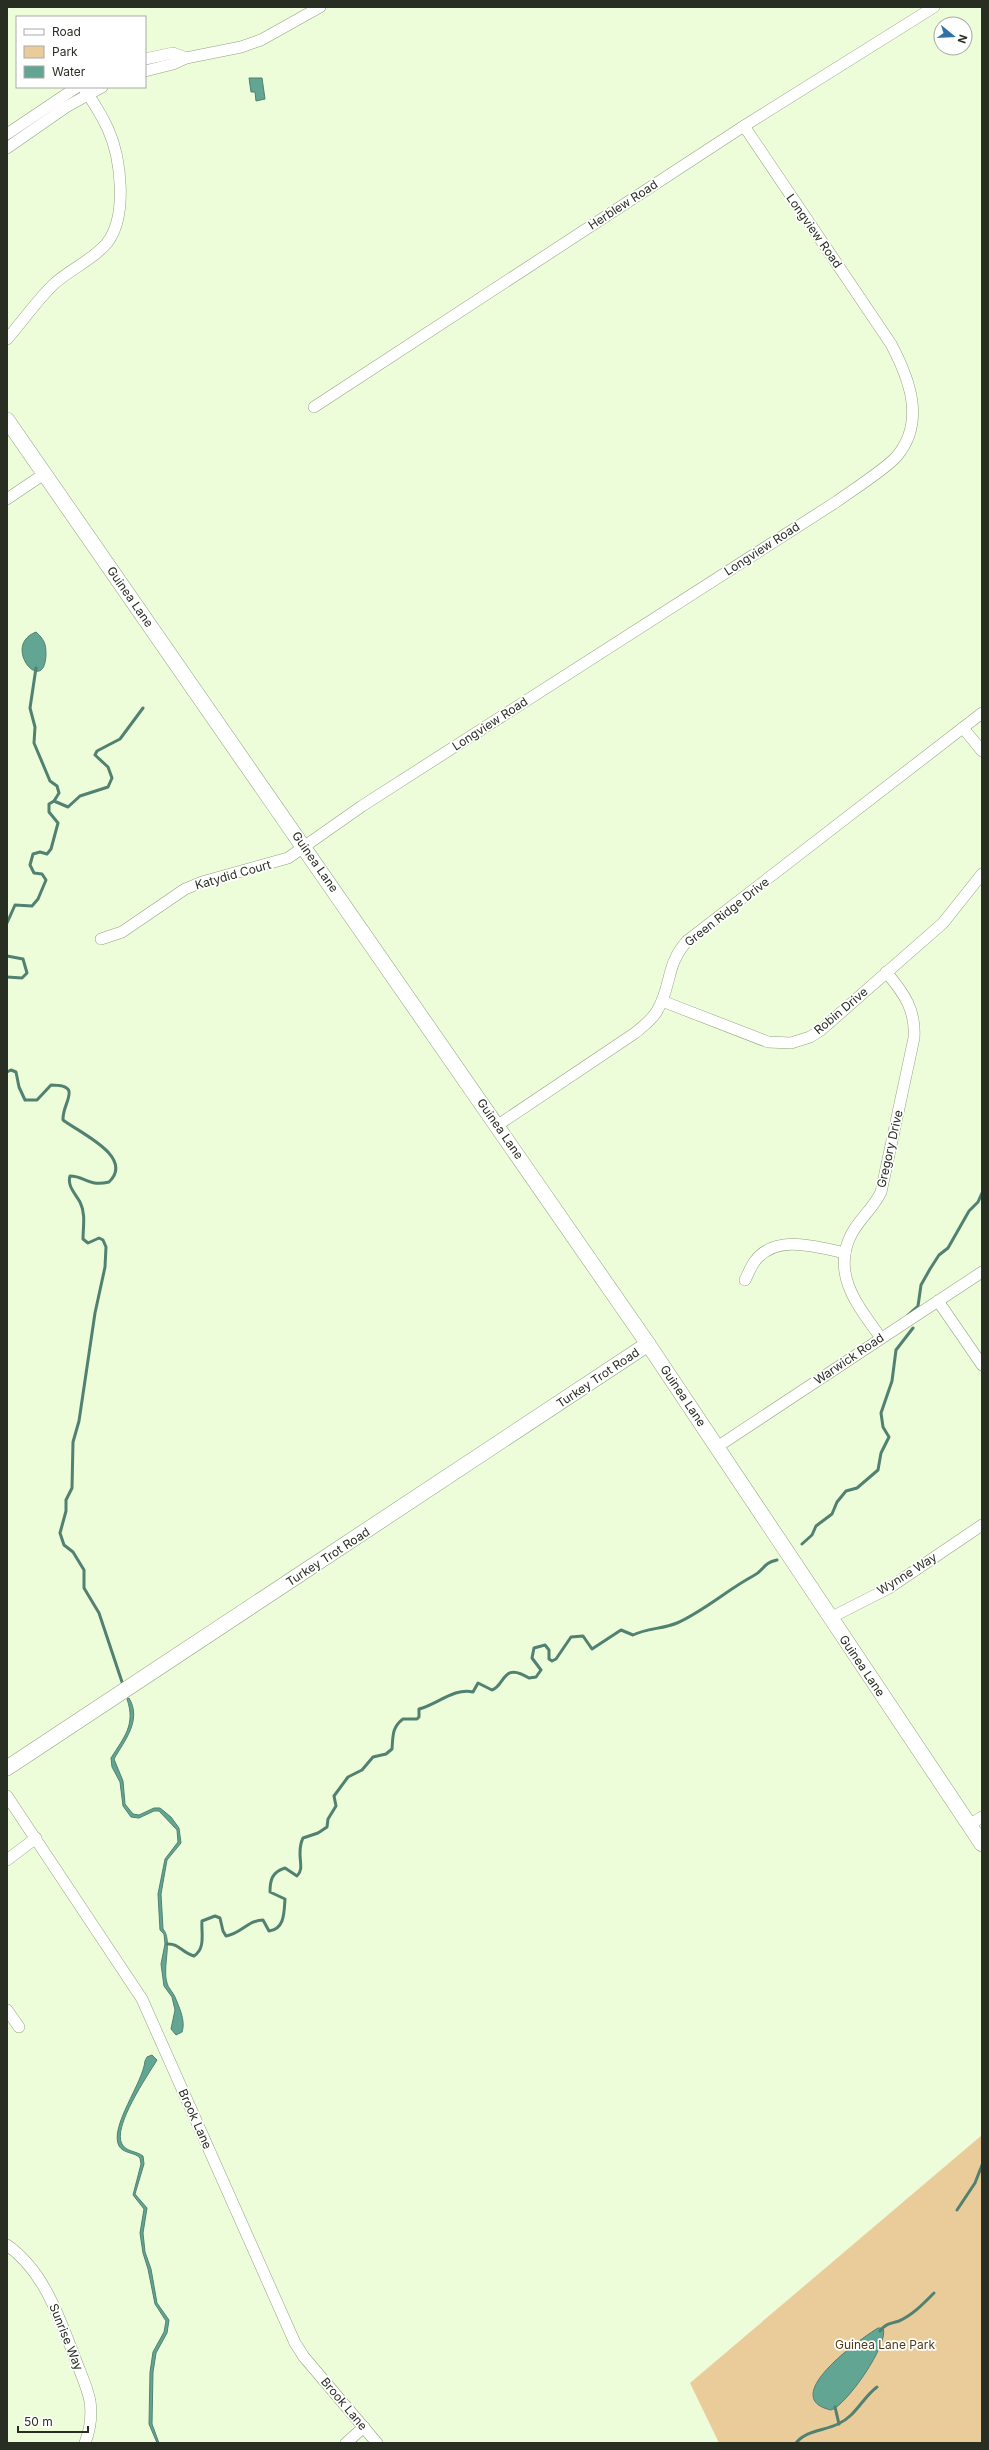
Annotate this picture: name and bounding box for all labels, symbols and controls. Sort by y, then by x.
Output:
legend [16,16,146,88]
north arrow [933,16,973,56]
text: Road [52,24,81,39]
text: N [955,33,970,45]
text: Park [52,44,78,59]
text: Water [52,64,86,79]
street label: Herblew Road [585,177,660,233]
street label: Longview Road [783,191,846,271]
street label: Longview Road [721,519,802,579]
street label: Guinea Lane [104,563,157,630]
street label: Longview Road [449,694,530,754]
street label: Guinea Lane [289,828,342,895]
street label: Katydid Court [193,857,273,892]
street label: Green Ridge Drive [681,874,772,949]
street label: Robin Drive [811,984,870,1037]
street label: Guinea Lane [474,1095,527,1162]
street label: Gregory Drive [873,1108,906,1189]
street label: Warwick Road [811,1330,887,1387]
street label: Turkey Trot Road [553,1344,642,1411]
street label: Guinea Lane [657,1362,709,1429]
street label: Turkey Trot Road [283,1524,372,1589]
street label: Wynne Way [874,1549,940,1598]
street label: Guinea Lane [836,1632,888,1699]
street label: Brook Lane [176,2086,215,2151]
street label: Sunrise Way [46,2301,87,2373]
park label: Guinea Lane Park [835,2337,935,2352]
street label: Brook Lane [318,2374,371,2433]
scale bar [18,2408,88,2434]
text: 50 m [24,2414,53,2429]

